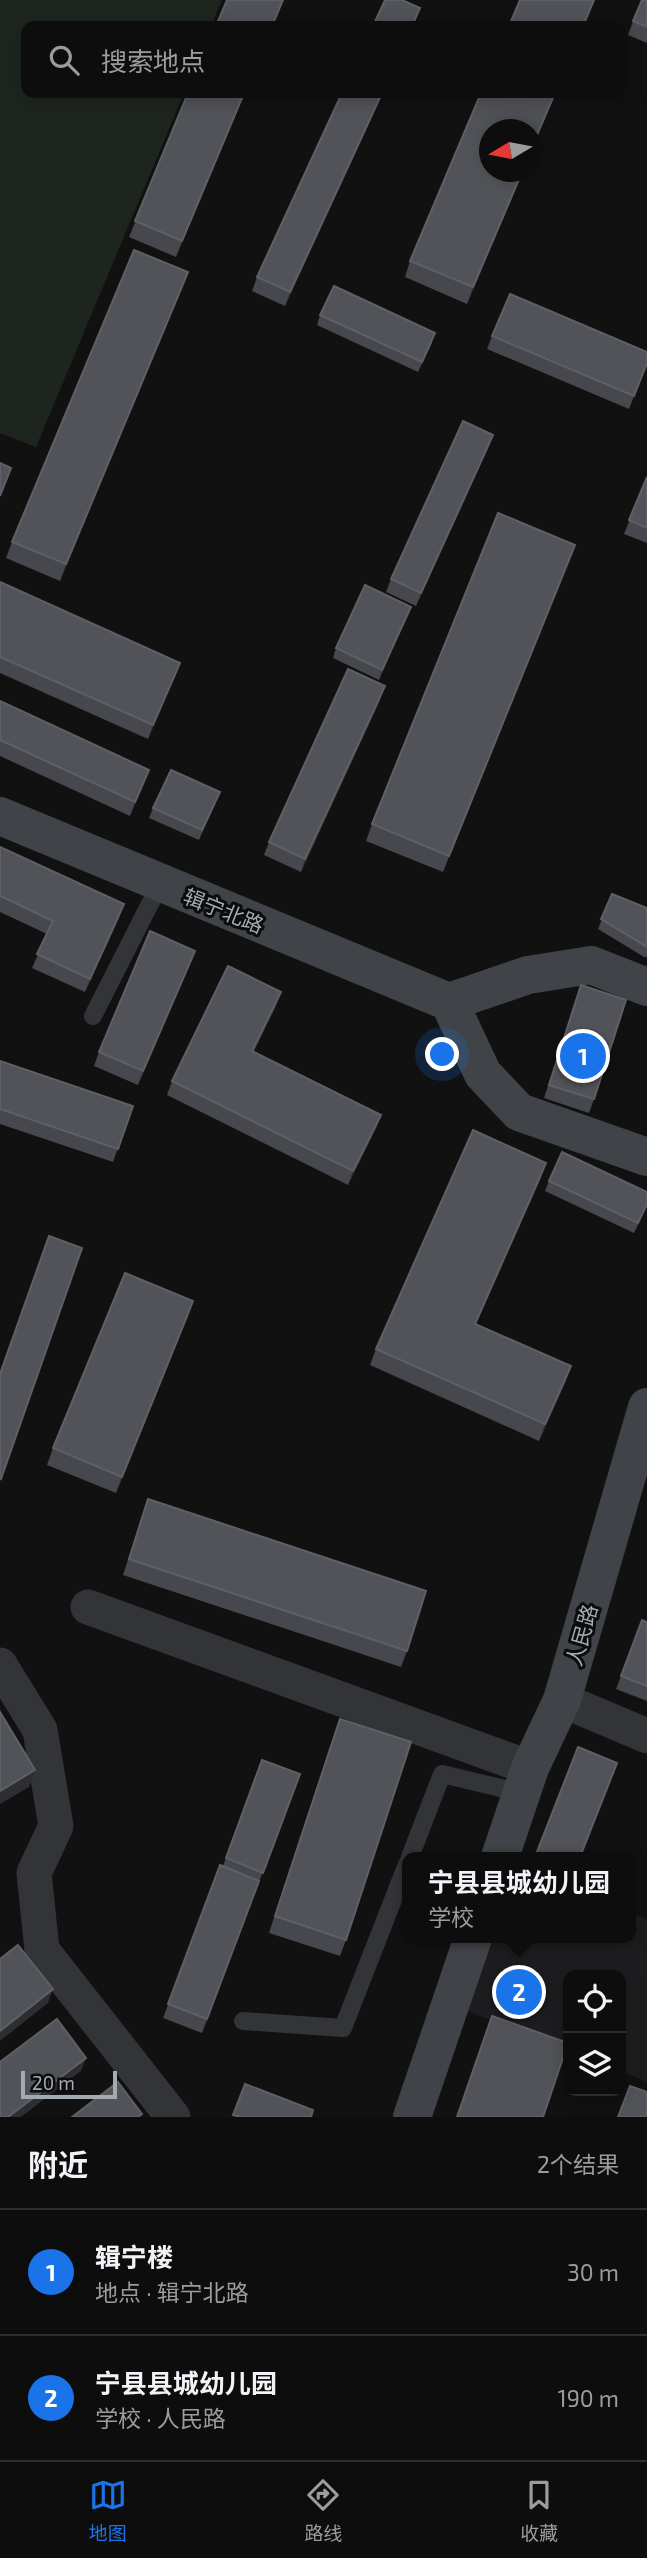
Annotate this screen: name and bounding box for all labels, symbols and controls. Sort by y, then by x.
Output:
search box [21,21,626,98]
icon: search [45,41,83,79]
text: 搜索地点 [101,45,205,76]
north arrow [479,119,542,182]
street label: 辑宁北路 [180,883,268,937]
pin: 1 [560,1030,606,1082]
your location [425,1037,459,1071]
street label: 人民路 [560,1601,602,1669]
popup [402,1852,636,1943]
text: 宁县县城幼儿园 [428,1866,610,1897]
text: 学校 [428,1903,474,1931]
pin: 2 [496,1966,542,2018]
map controls [563,1970,626,2096]
button: locate [563,1970,626,2033]
button: layers [563,2033,626,2096]
scale bar [21,2068,117,2100]
text: 20 m [32,2071,75,2094]
text: 附近 [28,2146,88,2182]
text: 2个结果 [537,2150,619,2178]
text: 辑宁楼 [95,2241,173,2272]
text: 1 [46,2258,56,2286]
text: 30 m [567,2258,619,2286]
text: 地点 · 辑宁北路 [95,2278,249,2306]
text: 宁县县城幼儿园 [95,2367,277,2398]
text: 2 [44,2384,58,2412]
text: 190 m [558,2384,619,2412]
text: 学校 · 人民路 [95,2404,226,2432]
tab: 地图 [89,2476,127,2545]
tab: 路线 [304,2476,342,2545]
tab: 收藏 [520,2476,558,2545]

